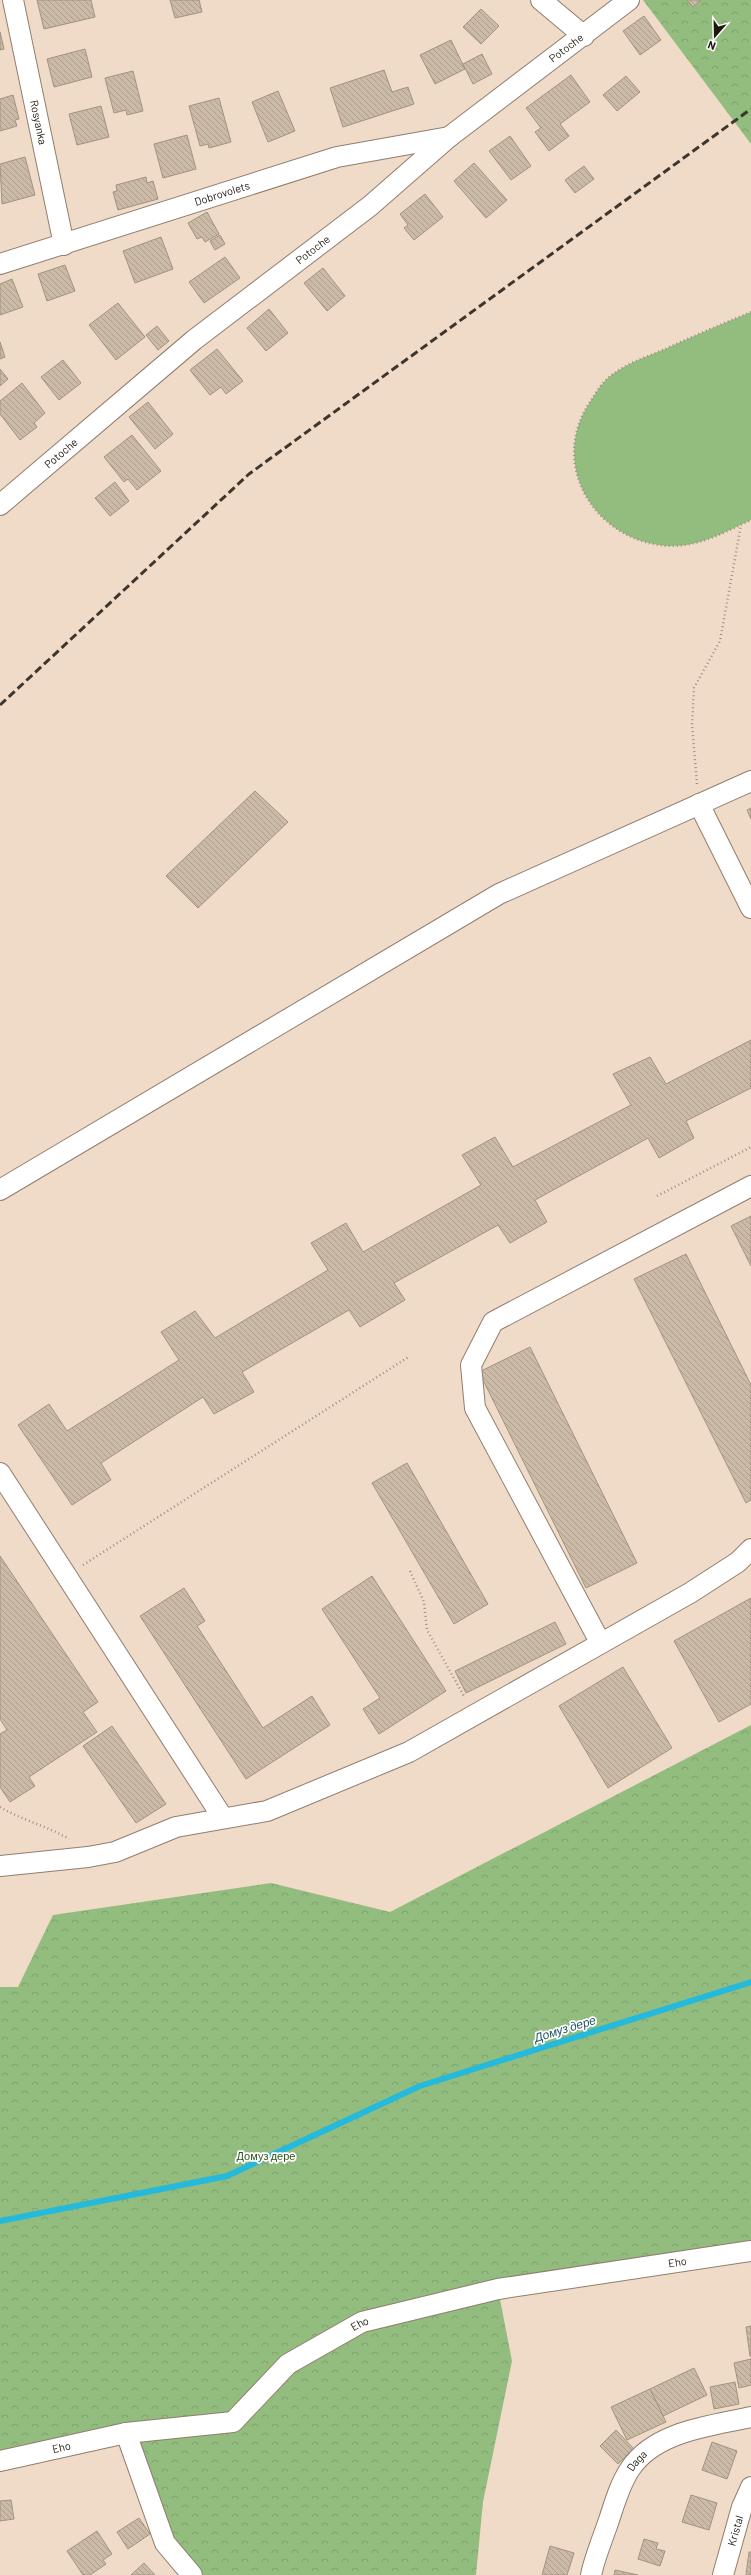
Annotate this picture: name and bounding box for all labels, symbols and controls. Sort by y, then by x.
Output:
north arrow [695,16,735,56]
street label: Potoche [546,30,586,65]
text: N [706,39,717,53]
street label: Rosyanka [28,99,50,146]
street label: Dobrovolets [193,178,251,208]
street label: Potoche [293,232,332,266]
street label: Potoche [41,435,80,471]
water label: Домуз дере [530,2012,598,2046]
park label: Домуз дере [237,2149,295,2162]
street label: Eho [667,2254,687,2269]
street label: Eho [348,2314,370,2333]
street label: Eho [51,2438,72,2455]
street label: Daga [624,2447,649,2473]
street label: Kristal [724,2514,745,2547]

